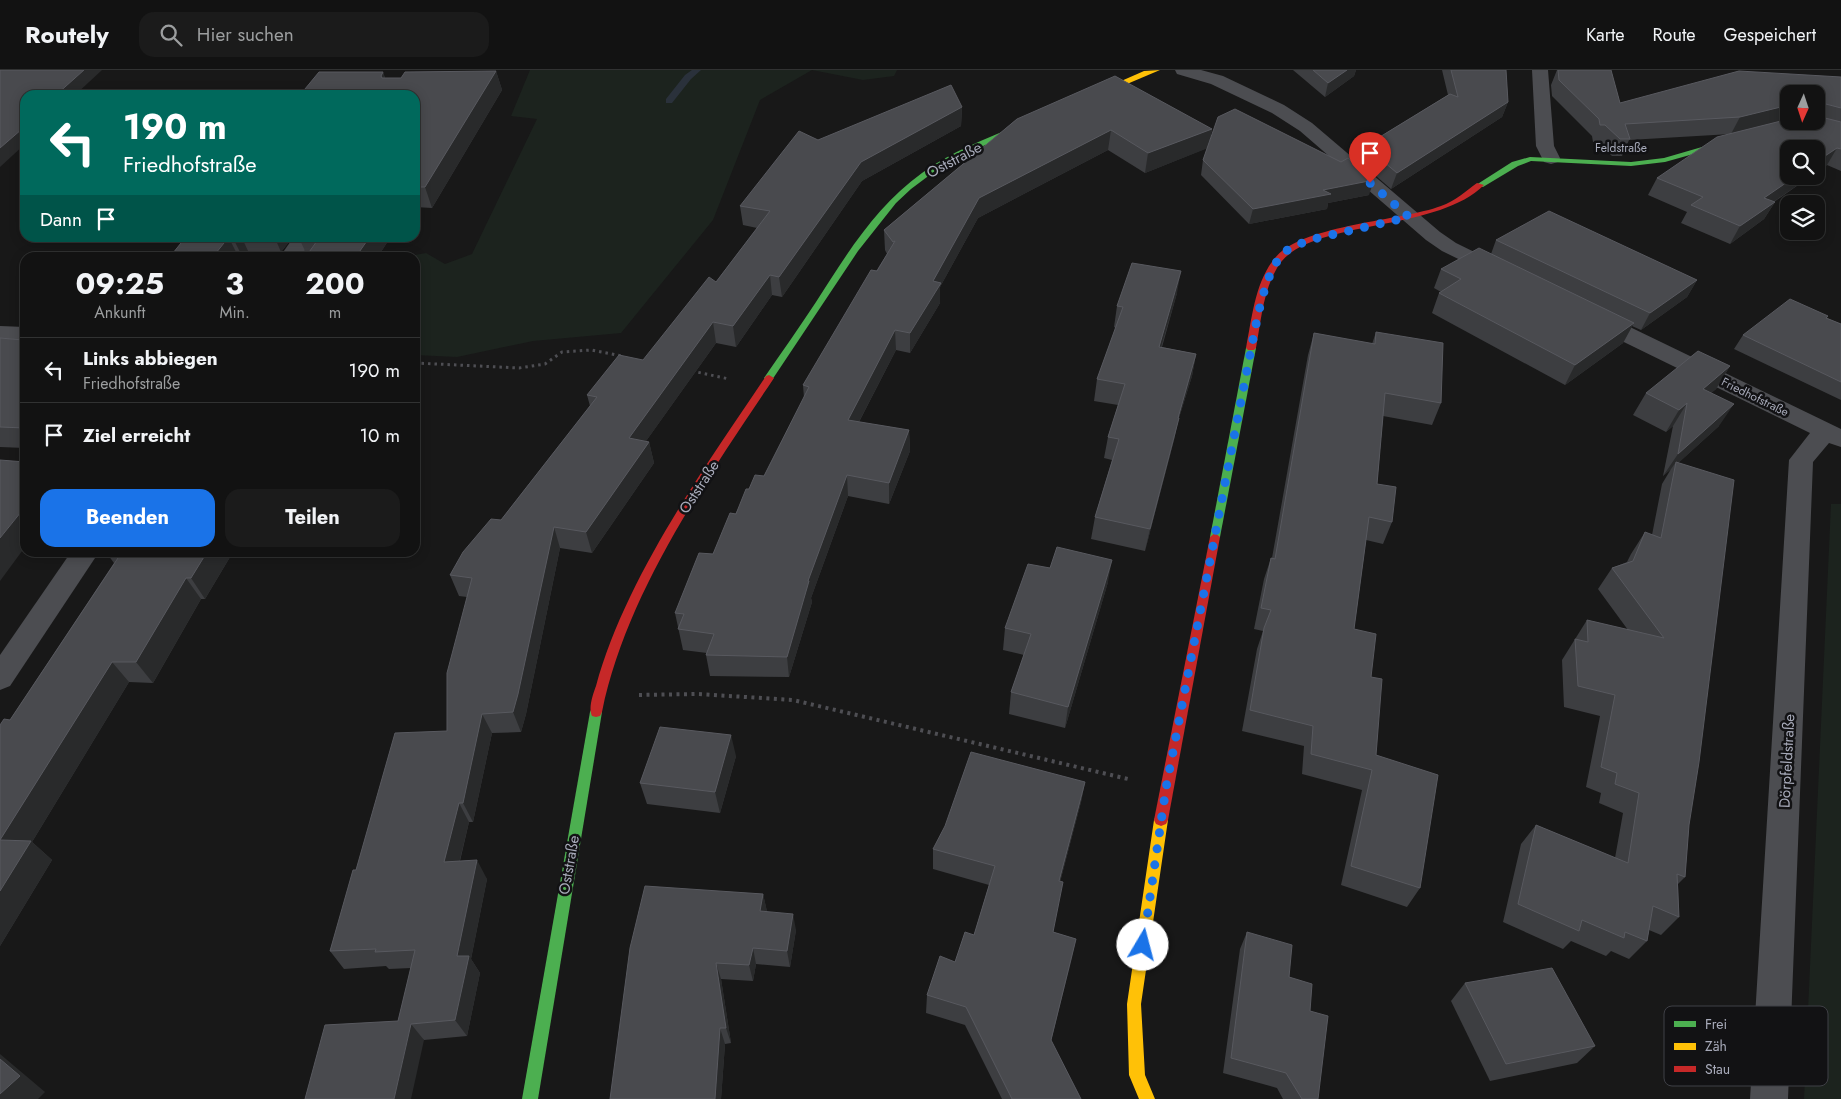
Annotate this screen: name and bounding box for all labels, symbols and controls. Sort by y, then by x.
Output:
search box [139,12,489,57]
text: Routely [25,17,109,52]
icon: search [157,21,185,49]
text: Hier suchen [197,21,294,48]
text: Karte [1586,22,1625,48]
text: Route [1653,22,1695,48]
text: Gespeichert [1723,22,1816,48]
north arrow [1780,85,1825,130]
map controls [1780,85,1825,240]
text: 190 m [123,102,227,152]
icon: left [40,110,105,175]
pin [1349,132,1391,183]
street label: Oststraße [922,136,986,184]
icon: arrive [1356,139,1384,167]
street label: Feldstraße [1595,139,1647,157]
button: search [1780,140,1825,185]
text: Friedhofstraße [123,148,257,180]
button: layers [1780,195,1825,240]
icon: arrive [92,205,120,233]
text: Dann [40,206,82,233]
text: 09:25 [75,262,164,305]
text: 3 [225,262,244,305]
text: 200 [305,262,365,305]
text: Ankunft [94,301,145,324]
text: Min. [219,301,250,324]
text: m [329,301,341,324]
text: Links abbiegen [83,345,218,372]
icon: left [40,356,68,384]
text: 190 m [349,357,400,384]
text: Friedhofstraße [83,372,180,395]
street label: Friedhofstraße [1718,373,1792,421]
icon: arrive [40,421,68,449]
text: Ziel erreicht [83,422,190,449]
text: 10 m [360,422,400,449]
street label: Oststraße [674,456,725,518]
button: Beenden [40,489,215,547]
button: Teilen [225,489,400,547]
street label: Dörpfeldstraße [1774,713,1800,809]
street label: Oststraße [553,833,585,896]
position arrow [1116,918,1168,970]
legend [1664,1006,1828,1086]
text: Frei [1705,1014,1727,1034]
text: Zäh [1705,1036,1727,1056]
text: Stau [1705,1059,1730,1079]

